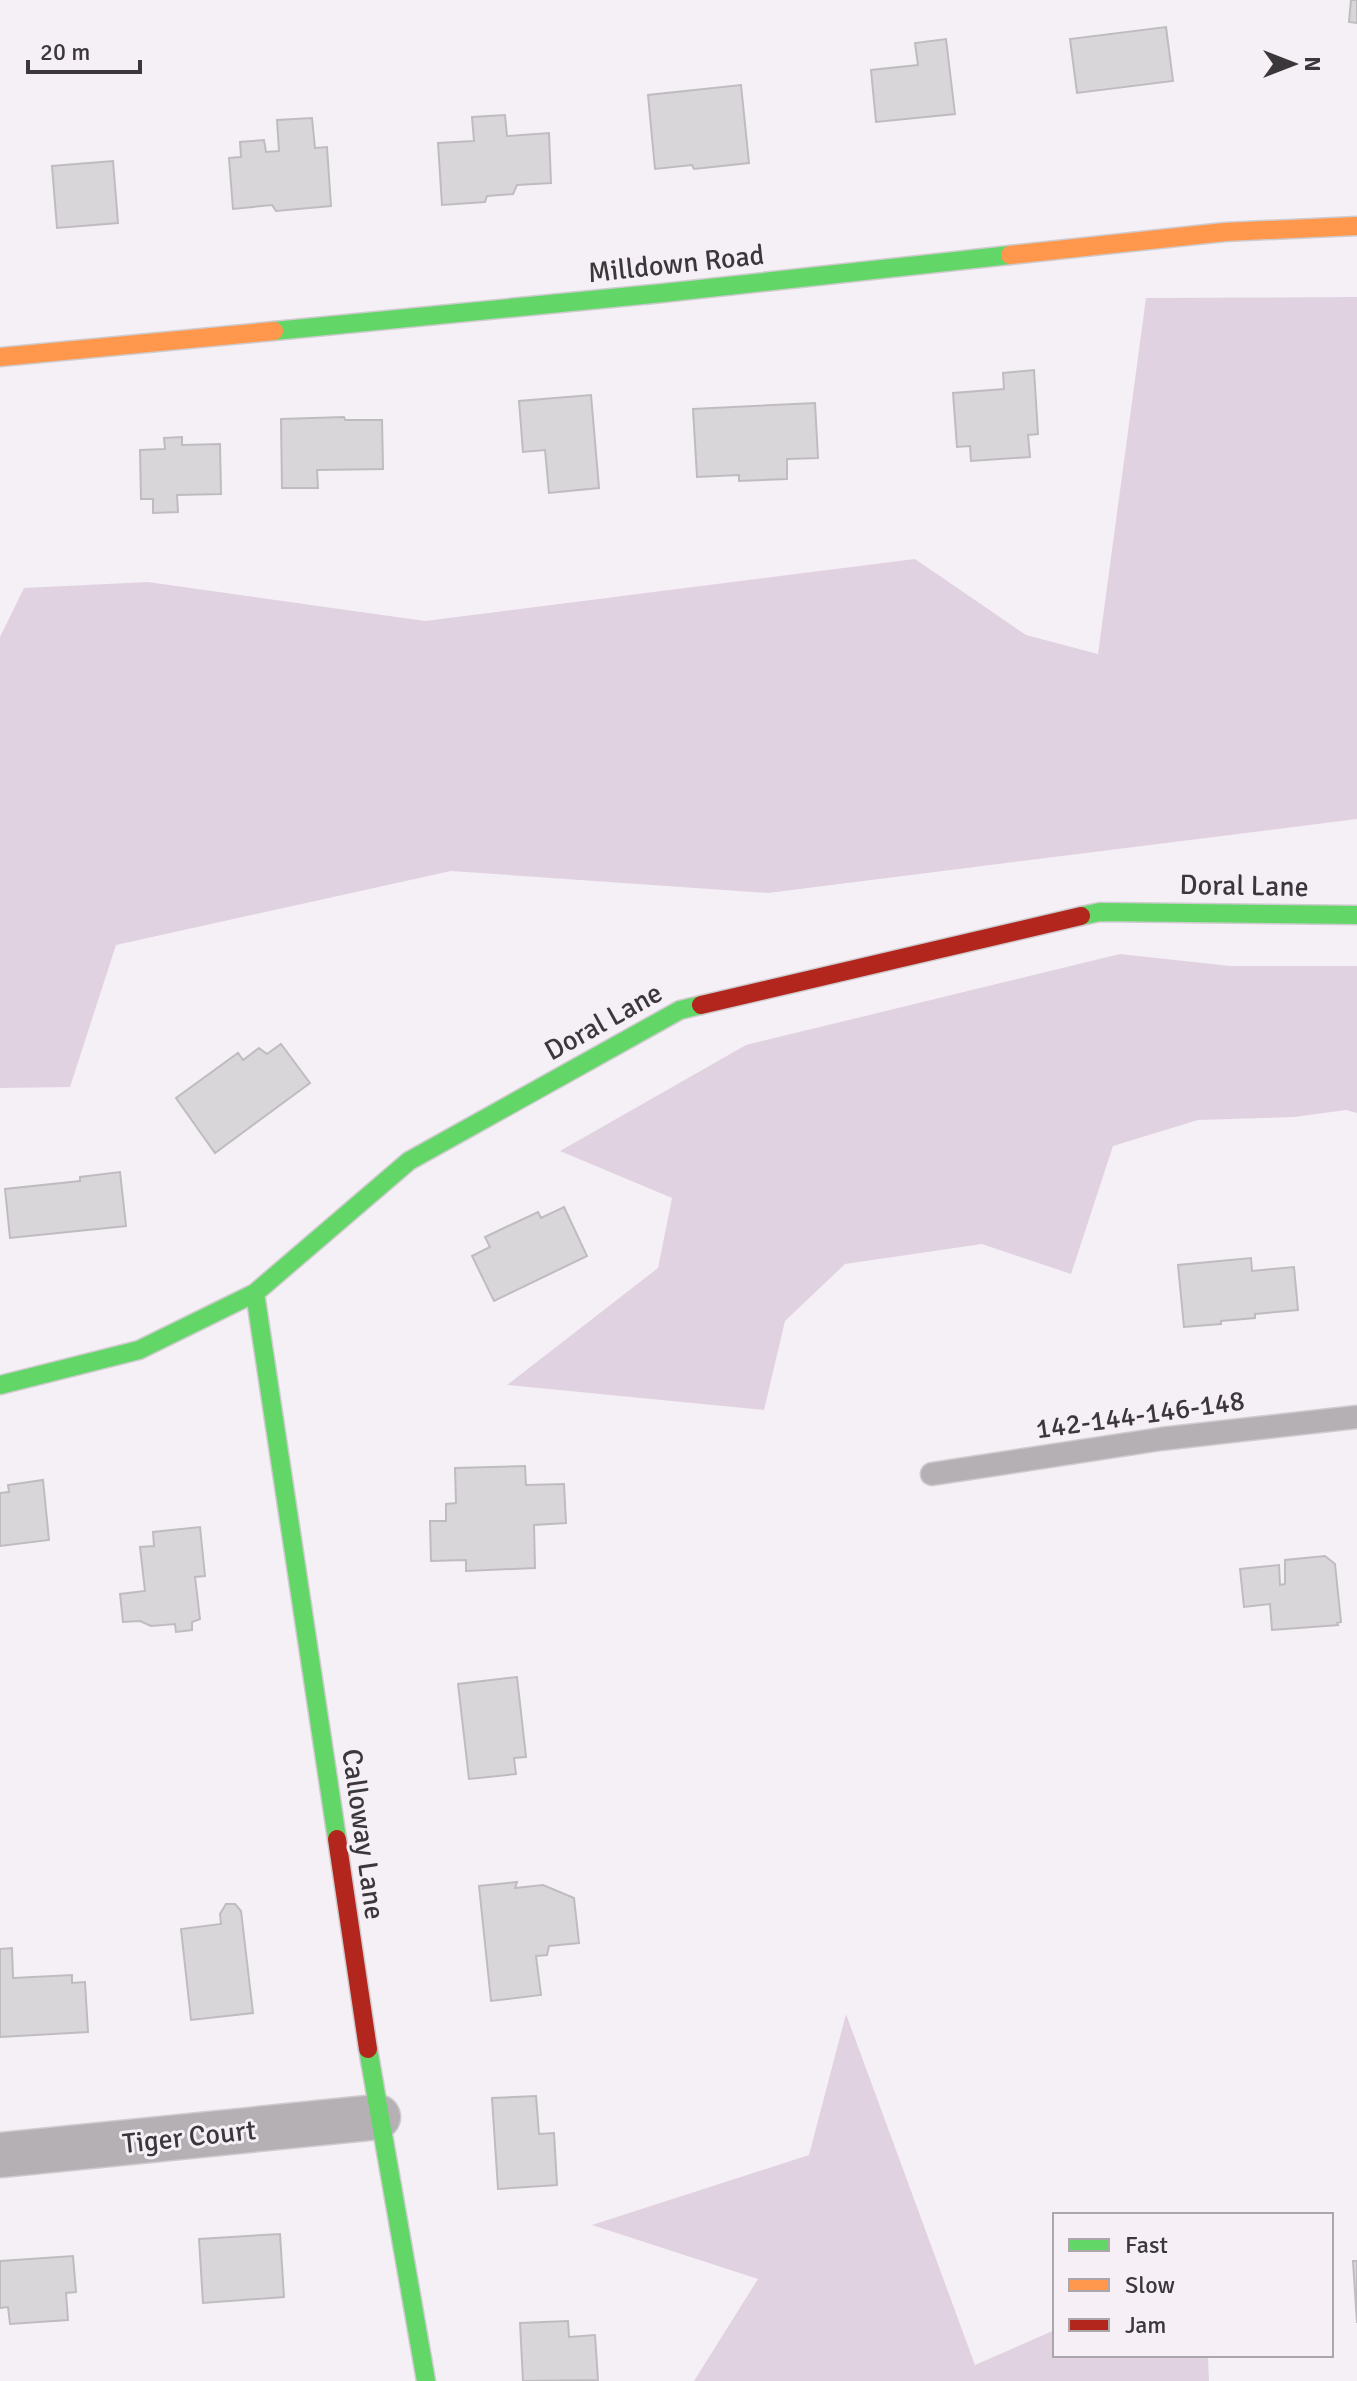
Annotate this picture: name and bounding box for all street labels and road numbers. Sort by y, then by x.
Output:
street label: Milldown Road [586,238,766,290]
street label: Doral Lane [1179,868,1309,904]
street label: Doral Lane [539,976,668,1068]
street label: 142-144-146-148 [1033,1383,1247,1446]
street label: Calloway Lane [334,1747,392,1922]
street label: Tiger Court [121,2113,258,2161]

